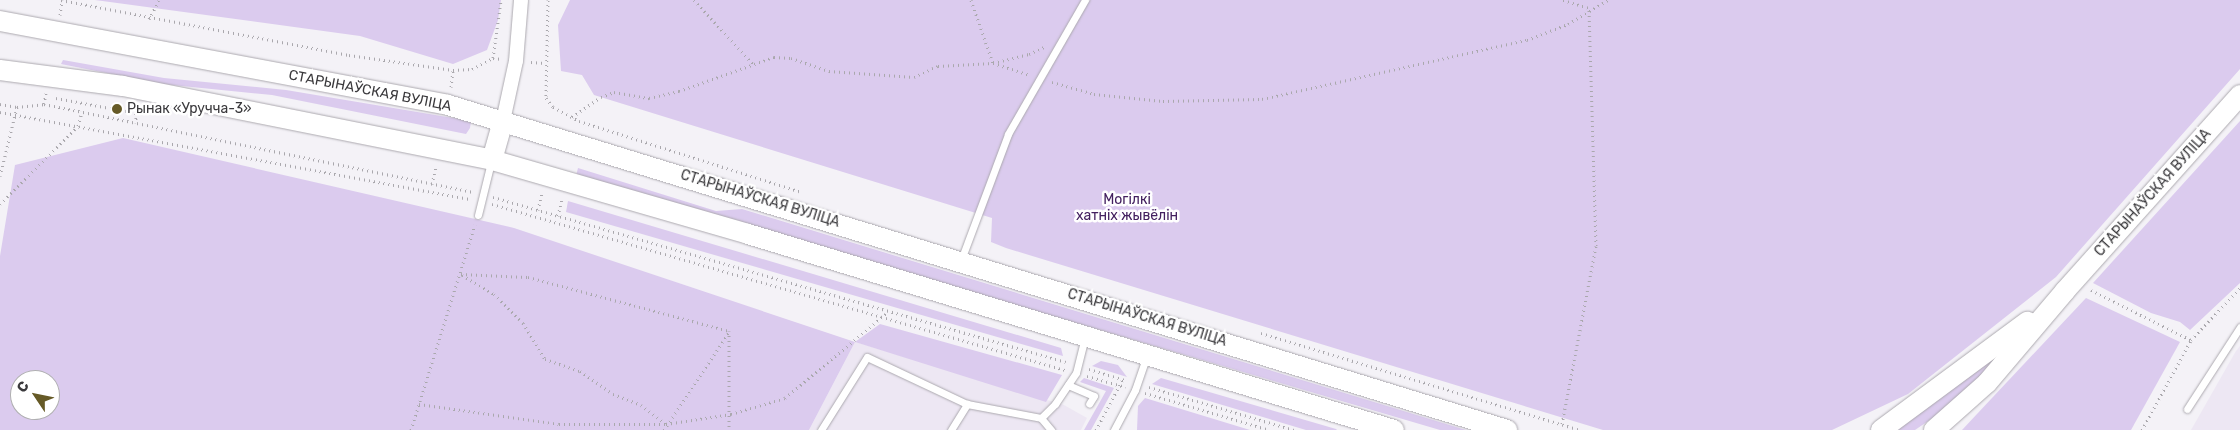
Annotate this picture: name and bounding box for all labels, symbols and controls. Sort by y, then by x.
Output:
street label: СТАРЫНАЎСКАЯ ВУЛІЦА [287,67,453,115]
place label: Рынак «Уручча-3» [127,101,252,117]
marker: Рынак «Уручча-3» [111,103,123,115]
street label: СТАРЫНАЎСКАЯ ВУЛІЦА [2091,126,2215,260]
street label: СТАРЫНАЎСКАЯ ВУЛІЦА [678,167,842,231]
park label: Могілкі хатніх жывёлін [1076,192,1178,224]
street label: СТАРЫНАЎСКАЯ ВУЛІЦА [1065,286,1229,350]
north arrow [10,370,60,420]
text: С [13,378,33,396]

